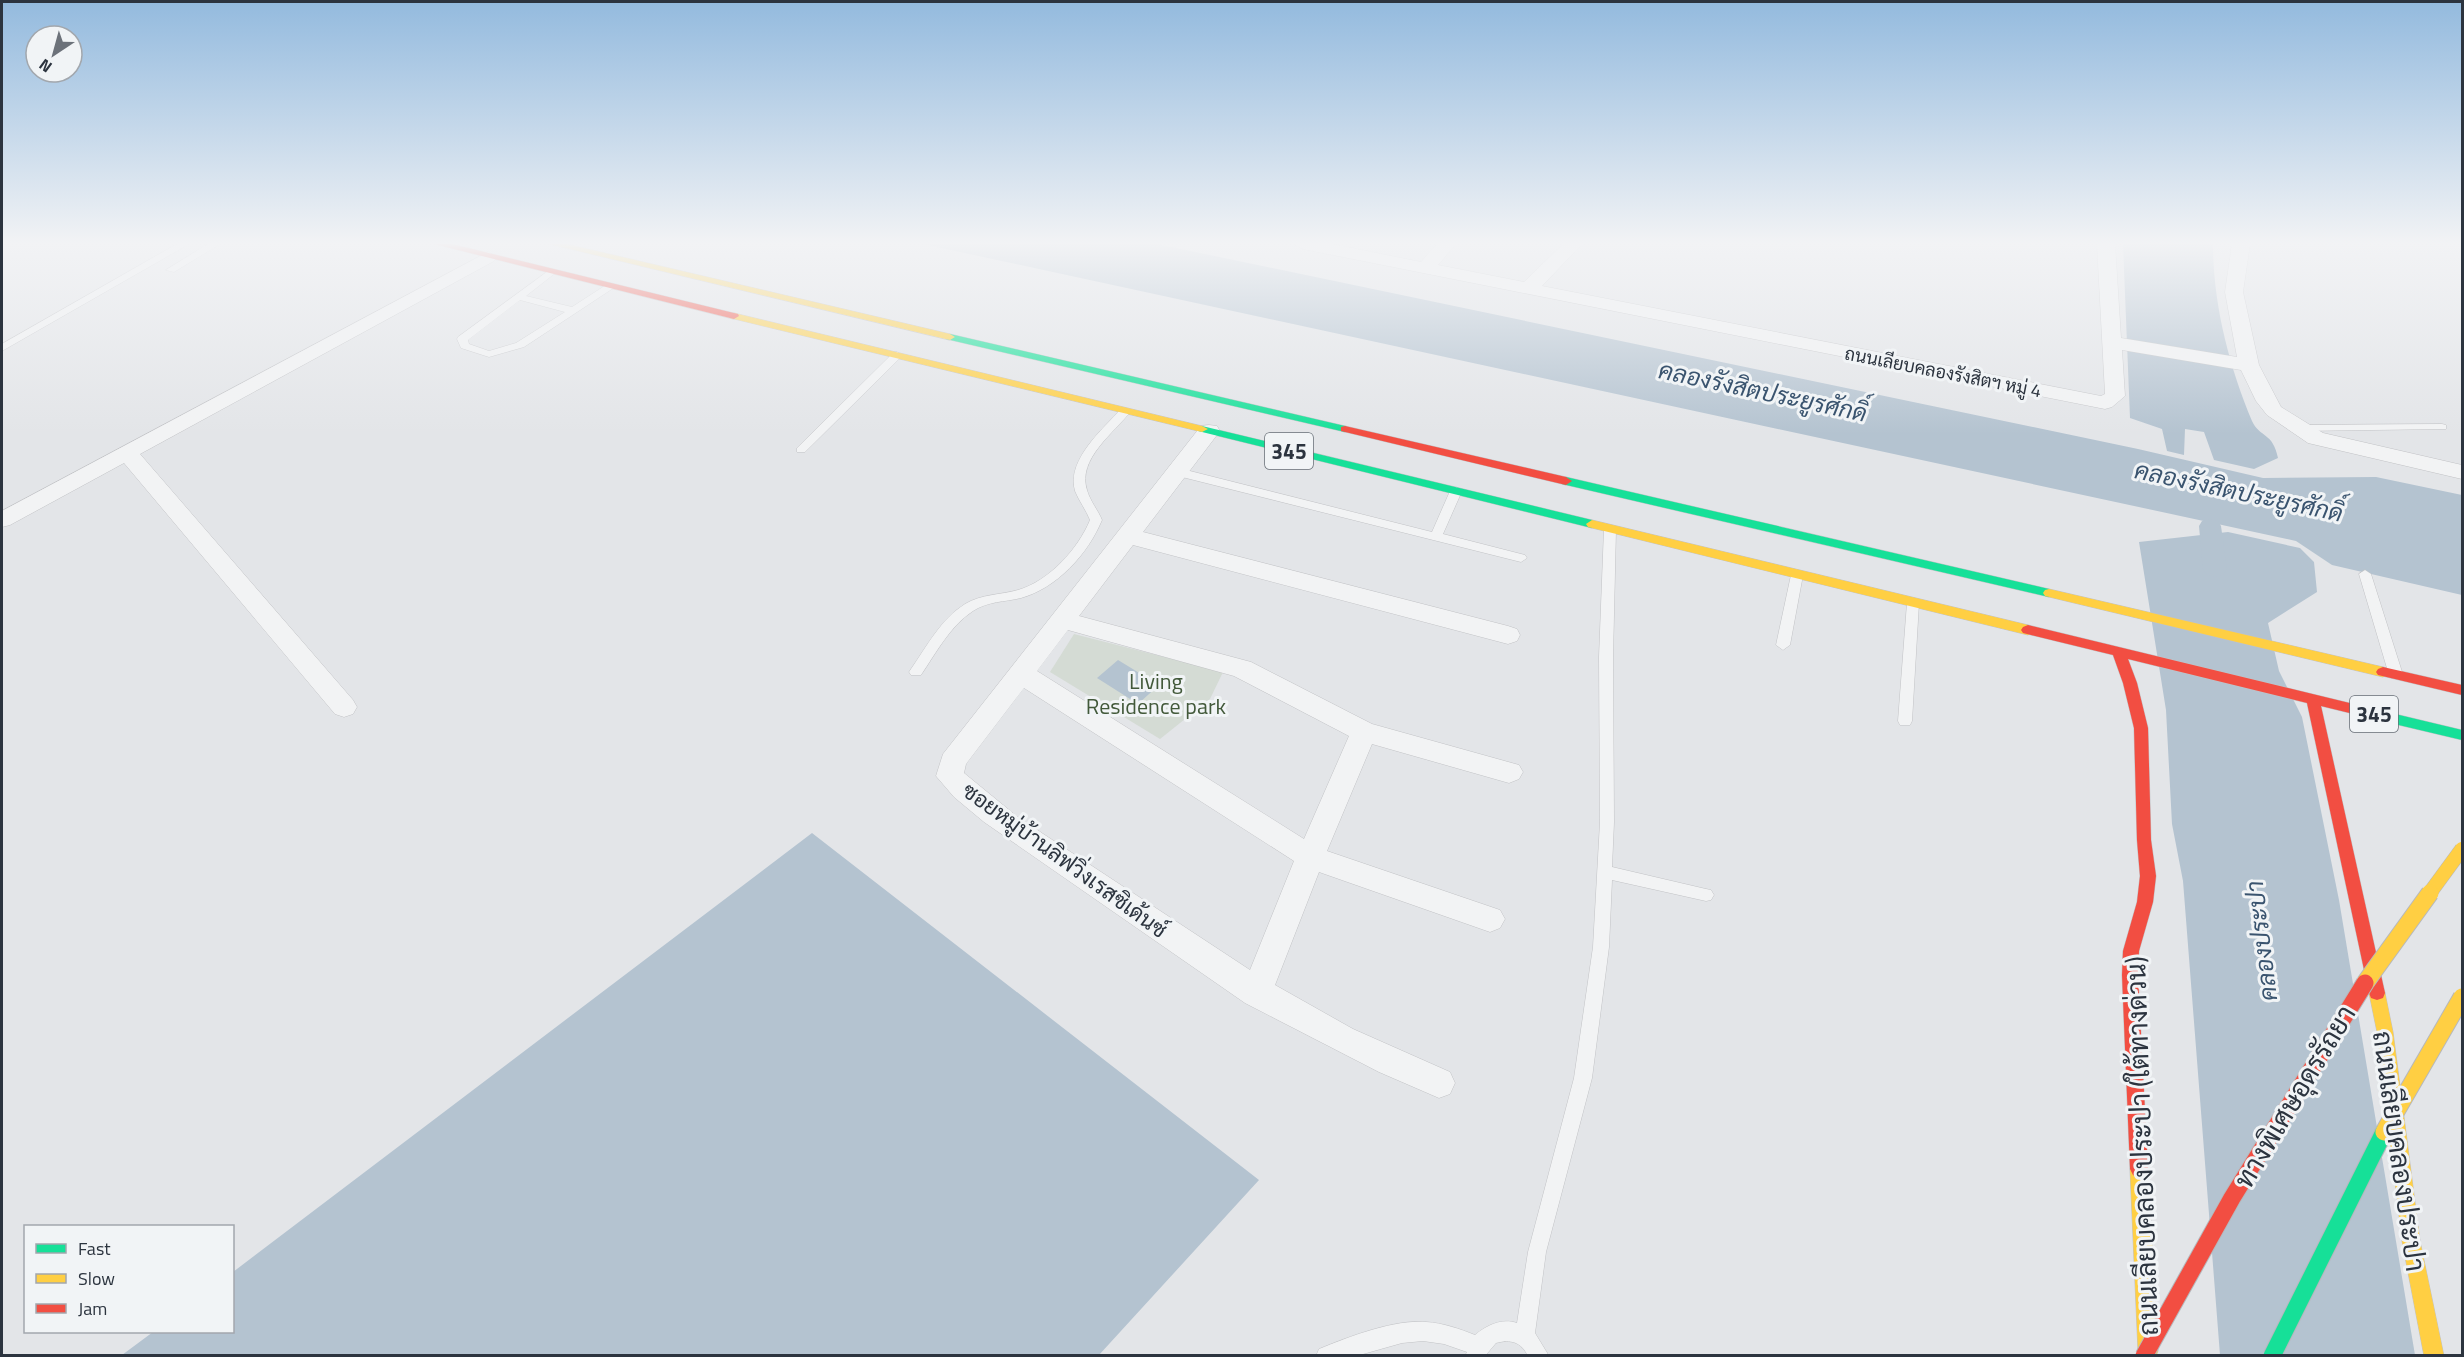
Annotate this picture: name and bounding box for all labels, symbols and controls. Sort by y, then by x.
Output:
north arrow [24,24,84,84]
text: N [34,53,57,79]
street label: ถนนเลียบคลองรังสิตฯ หมู่ 4 [1842,340,2044,404]
water label: คลองรังสิตประยูรศักดิ์ [1655,348,1876,432]
road number: 345 [1265,433,1313,469]
water label: คลองรังสิตประยูรศักดิ์ [2131,448,2352,532]
park label: Living Residence park [1086,664,1227,723]
road number: 345 [2350,696,2398,732]
street label: ซอยหมู่บ้านลิฟวิ่งเรสซิเด้นซ์ [955,773,1175,946]
water label: คลองประปา [2236,879,2286,1003]
street label: ถนนเลียบคลองประปา (ใต้ทางด่วน) [2114,955,2168,1337]
street label: ทางพิเศษอุดรรัถยา [2223,996,2365,1196]
street label: ถนนเลียบคลองประปา [2363,1028,2437,1274]
legend [24,1225,234,1333]
text: Fast [78,1235,111,1262]
text: Slow [78,1265,115,1292]
text: Jam [78,1295,107,1322]

